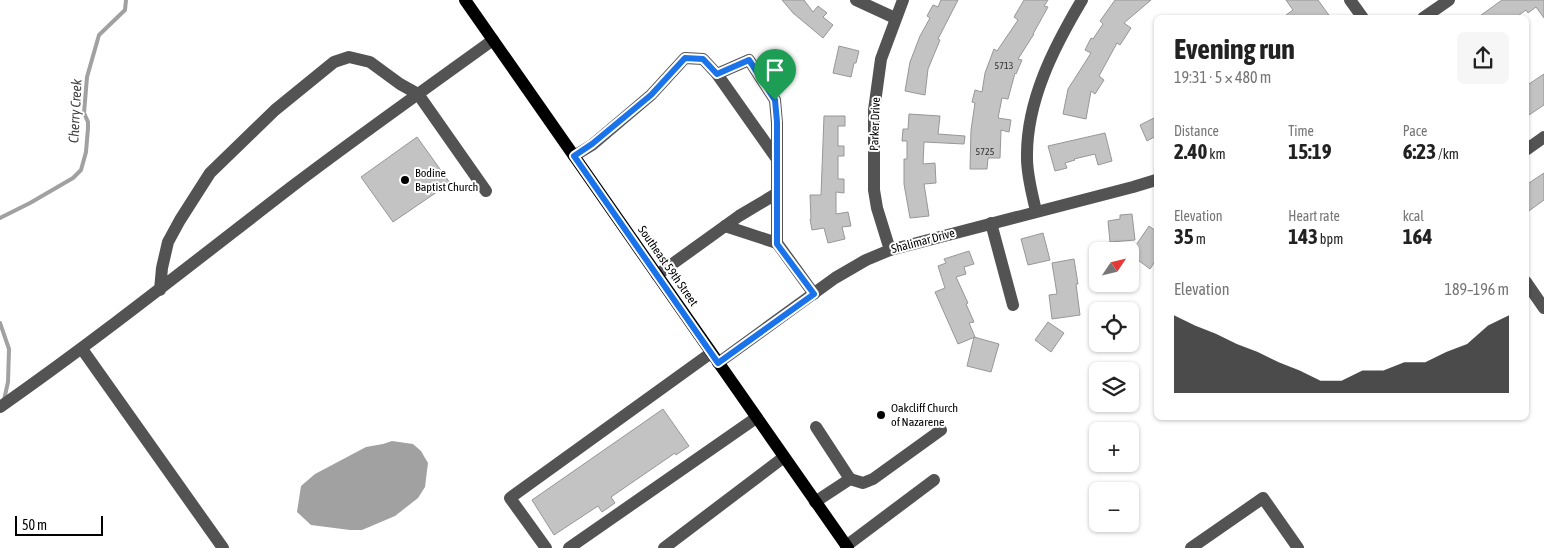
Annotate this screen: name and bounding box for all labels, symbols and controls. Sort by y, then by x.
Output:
button: share [1457,32,1509,84]
text: Evening run [1174,33,1295,65]
pin [754,49,796,100]
icon: arrive [761,56,789,84]
house number: 5713 [995,60,1014,71]
text: 19:31 · 5 × 480 m [1174,68,1271,86]
water label: Cherry Creek [65,78,85,143]
street label: Parker Drive [867,97,883,151]
text: Distance [1174,123,1219,139]
text: Time [1288,123,1314,139]
text: Pace [1403,123,1427,139]
text: 2.40 [1174,139,1207,163]
text: 15:19 [1288,139,1332,163]
text: 6:23 [1403,139,1436,163]
house number: 5725 [976,146,995,157]
text: km [1207,146,1226,162]
text: /km [1436,146,1459,162]
place label: Bodine Baptist Church [415,166,478,194]
marker: Bodine Baptist Church [399,174,411,186]
text: Elevation [1174,208,1223,224]
text: Heart rate [1288,208,1340,224]
text: kcal [1403,208,1424,224]
street label: Southeast 59th Street [635,223,701,309]
text: 35 [1174,224,1194,248]
text: 143 [1288,224,1318,248]
text: 164 [1403,224,1432,248]
street label: Shalimar Drive [890,226,956,256]
text: m [1194,231,1206,247]
text: bpm [1318,231,1343,247]
north arrow [1089,242,1139,292]
map controls [1089,242,1139,532]
text: Elevation [1174,280,1229,298]
text: 189–196 m [1445,280,1509,298]
button: locate [1089,302,1139,352]
button: layers [1089,362,1139,412]
place label: Oakcliff Church of Nazarene [891,401,958,429]
marker: Oakcliff Church of Nazarene [875,409,887,421]
button: + [1089,422,1139,472]
button: − [1089,482,1139,532]
scale bar [15,513,102,536]
text: 50 m [22,517,47,533]

